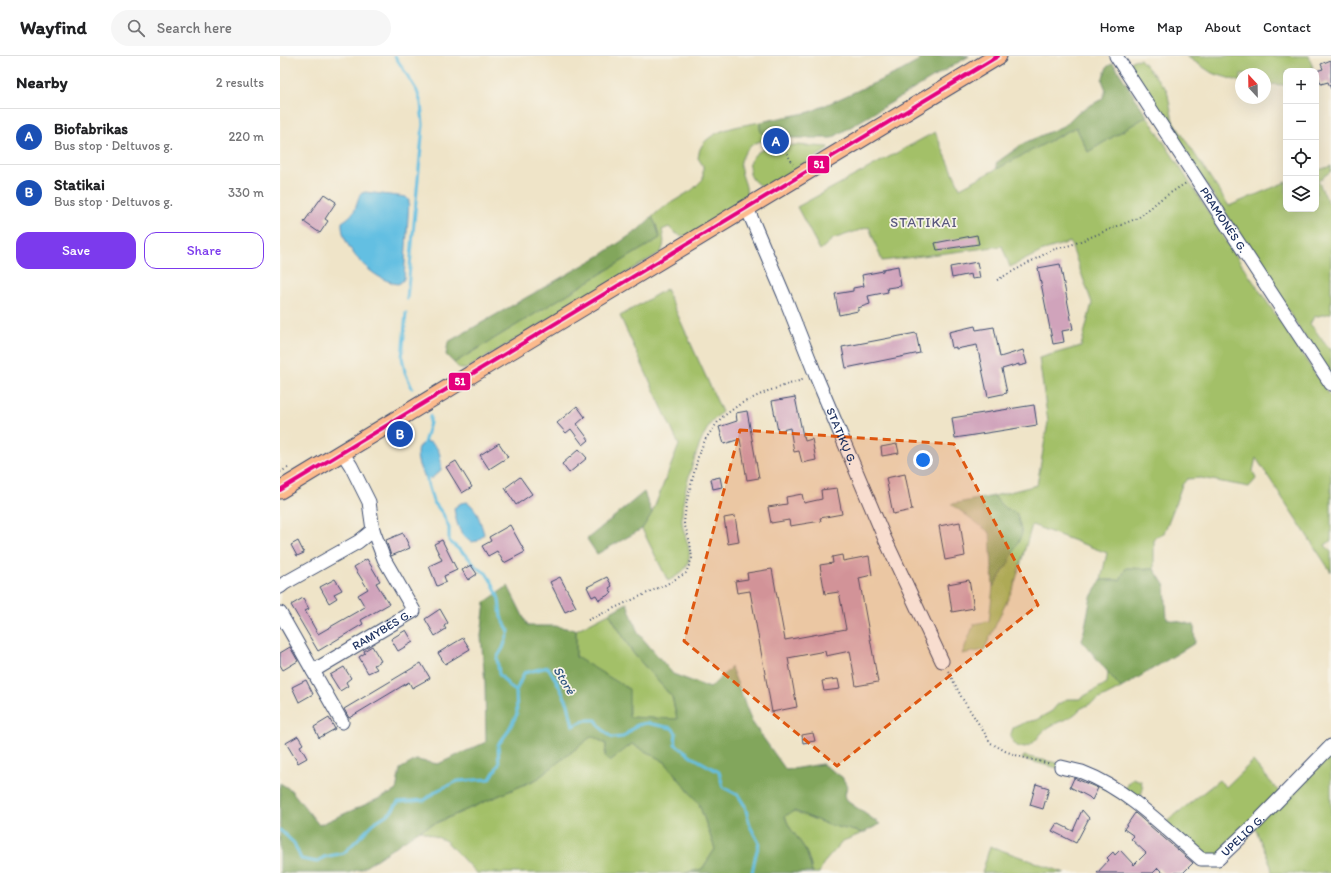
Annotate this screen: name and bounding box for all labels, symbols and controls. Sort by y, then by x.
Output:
search box [111,10,391,46]
text: Wayfind [20,16,87,39]
icon: search [125,17,147,39]
text: Search here [157,19,232,37]
text: Home [1100,19,1135,36]
text: Map [1157,19,1183,36]
text: About [1205,19,1241,36]
text: Contact [1263,19,1311,36]
north arrow [1235,68,1271,104]
map controls [1283,68,1319,212]
button: + [1283,68,1319,104]
text: Nearby [16,72,68,92]
text: 2 results [216,75,264,90]
button: − [1283,104,1319,140]
text: Biofabrikas [54,120,128,138]
pin: A [763,126,789,156]
text: A [25,129,33,144]
text: 220 m [228,129,264,144]
text: Bus stop · Deltuvos g. [54,138,173,153]
button: locate [1283,140,1319,176]
line badge: 51 [807,155,830,174]
text: 51 [814,158,825,171]
text: Statikai [54,176,105,194]
button: layers [1283,176,1319,212]
text: B [25,185,33,200]
text: 330 m [228,185,264,200]
street label: PRAMONĖS G. [1197,185,1250,255]
text: Bus stop · Deltuvos g. [54,194,173,209]
district label: STATIKAI [890,214,958,231]
button: Save [16,232,136,269]
button: Share [144,232,264,269]
line badge: 51 [448,372,471,391]
text: 51 [455,375,466,388]
street label: STATIKŲ G. [823,406,860,467]
pin: B [387,419,413,449]
your location [913,450,933,470]
street label: RAMYBĖS G. [350,607,414,653]
water label: Storė [550,664,579,698]
street label: UPELIO G. [1218,811,1267,859]

